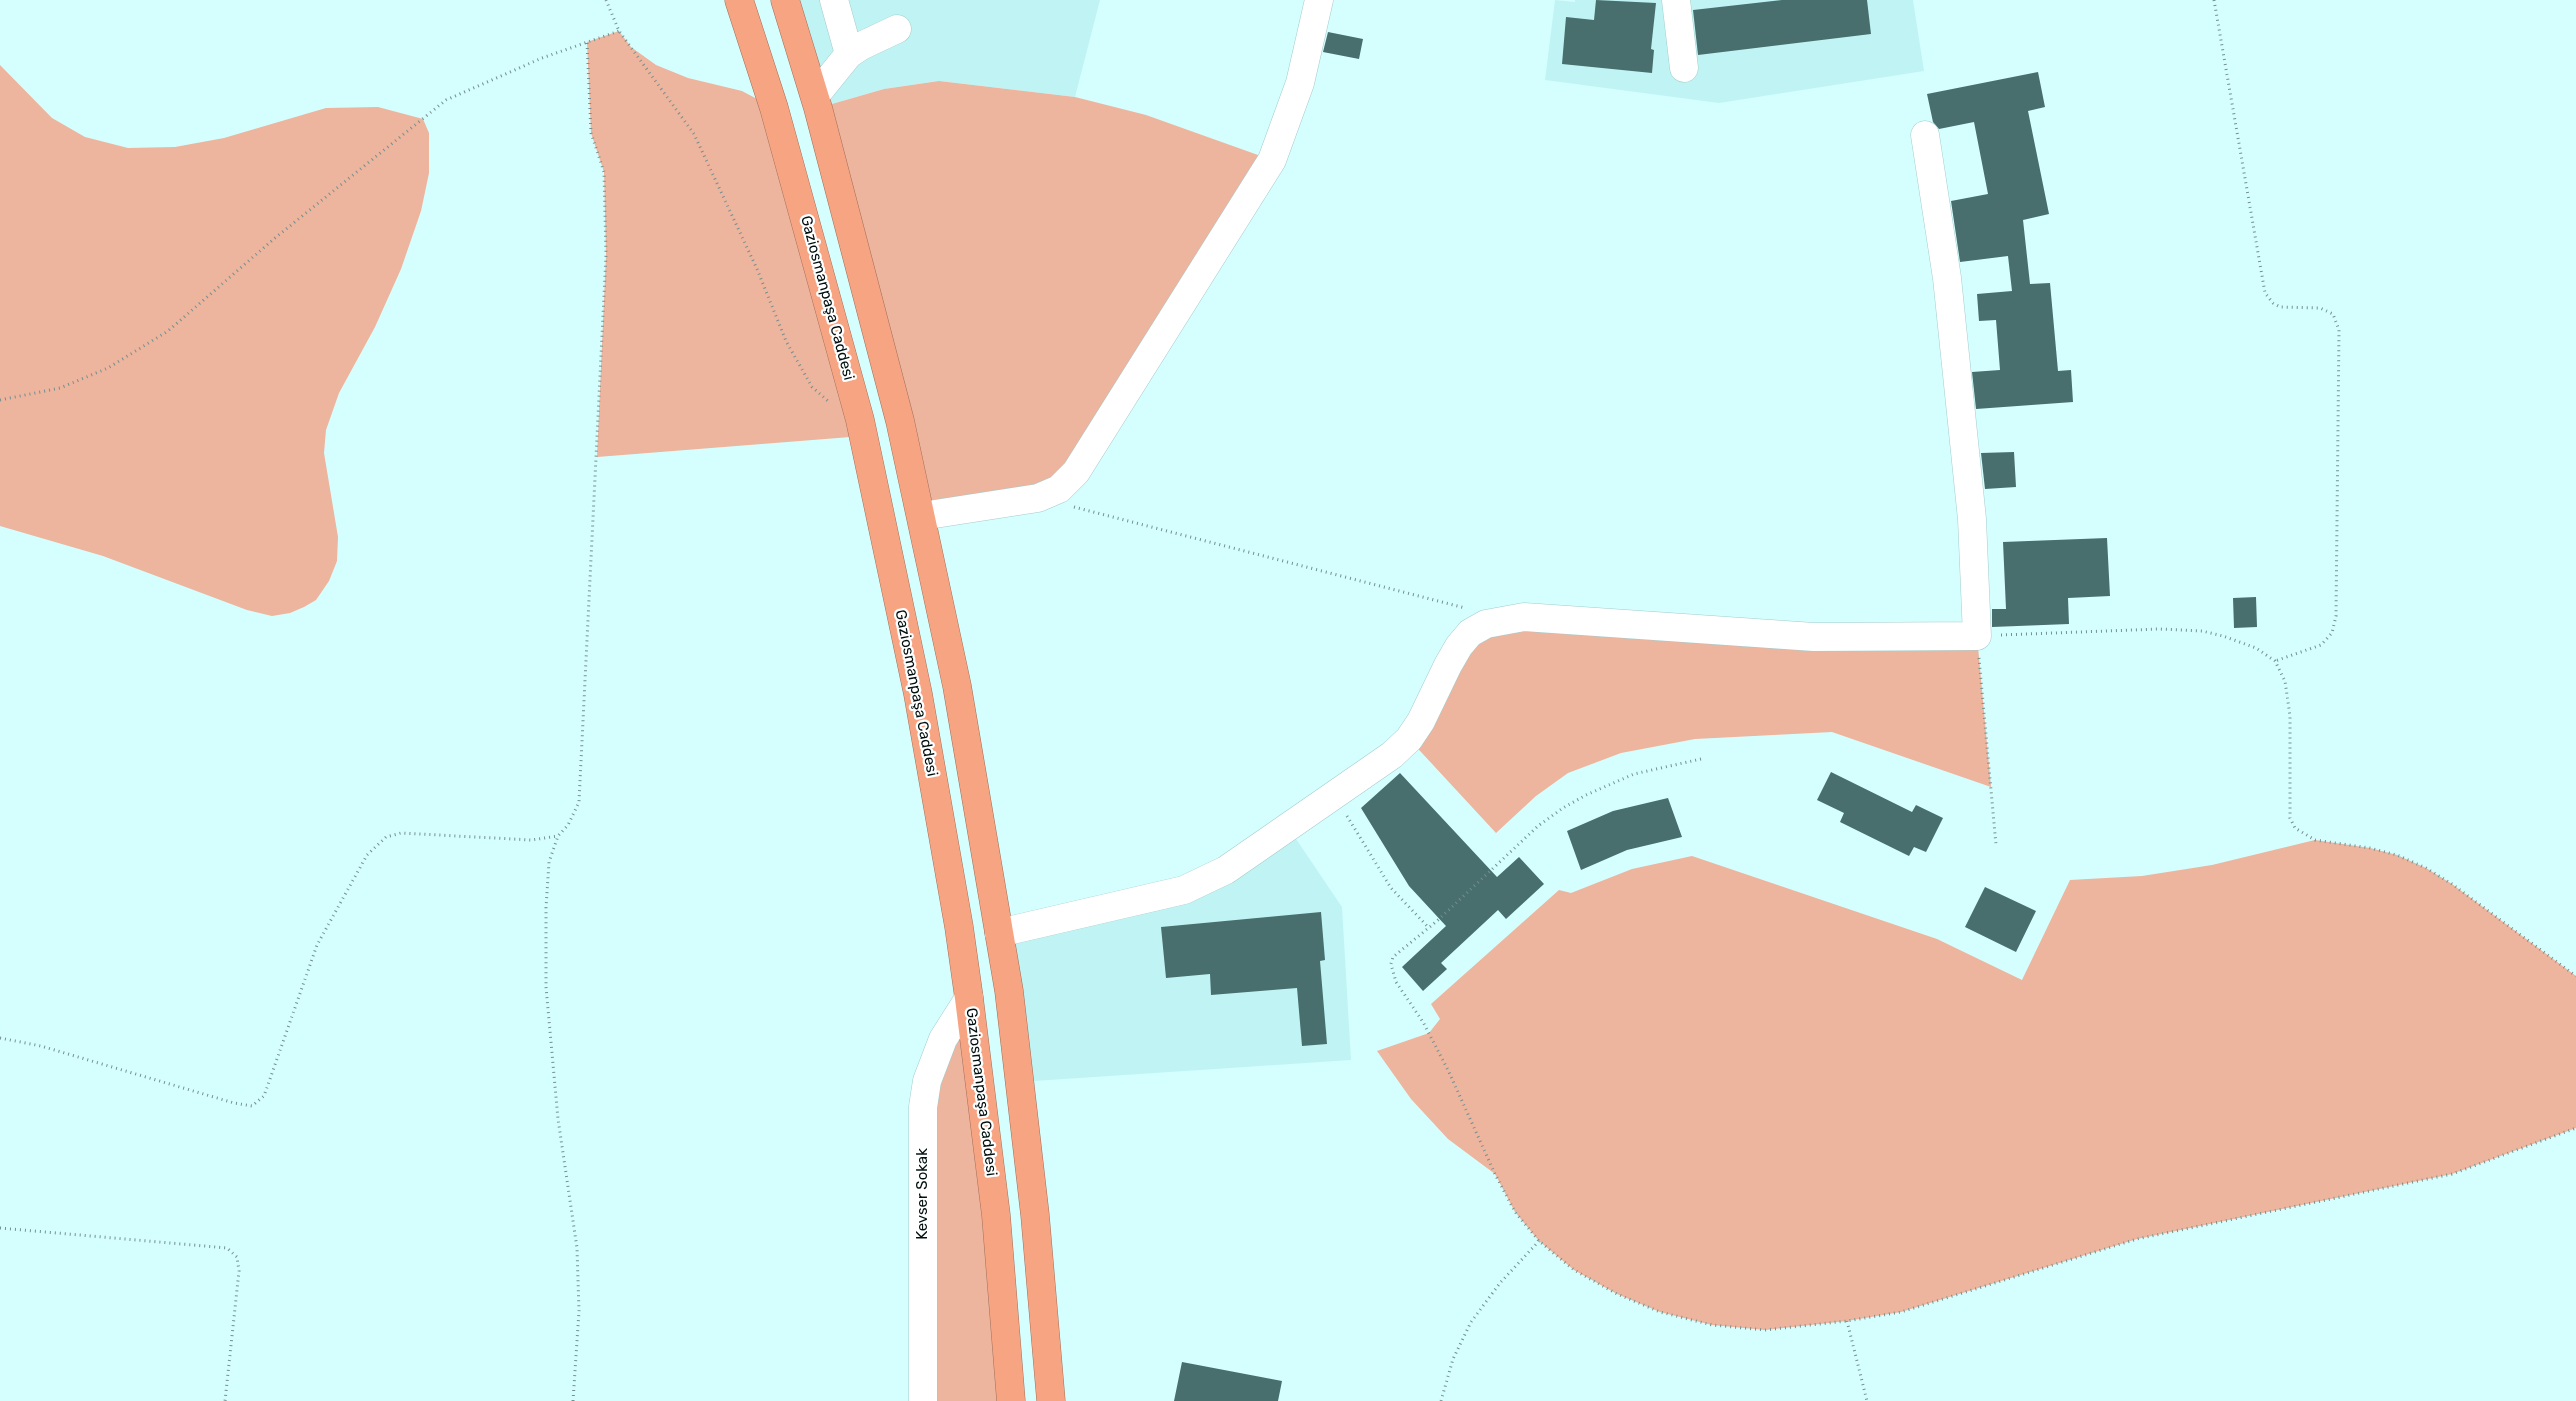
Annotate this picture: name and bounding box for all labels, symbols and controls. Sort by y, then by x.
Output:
street label: Gaziosmanpaşa Caddesi [796,214,858,382]
street label: Gaziosmanpaşa Caddesi [891,608,941,778]
street label: Gaziosmanpaşa Caddesi [962,1007,1000,1177]
street label: Kevser Sokak [914,1148,932,1240]

